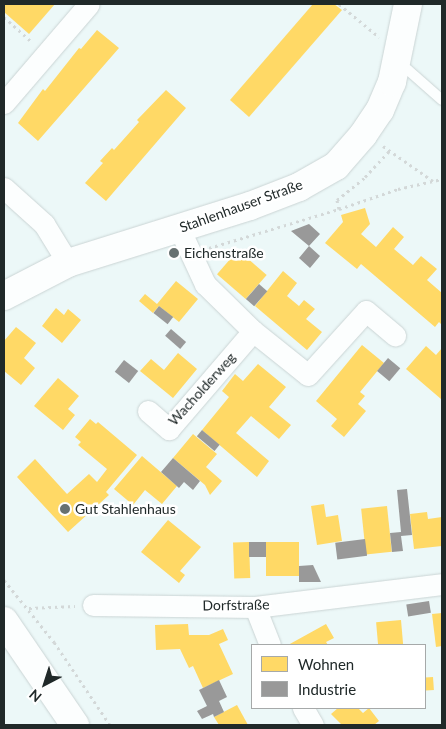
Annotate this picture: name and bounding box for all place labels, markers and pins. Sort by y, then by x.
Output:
place label: Eichenstraße [184,245,264,261]
marker: Eichenstraße [168,247,180,259]
place label: Gut Stahlenhaus [75,501,176,517]
marker: Gut Stahlenhaus [59,503,71,515]

